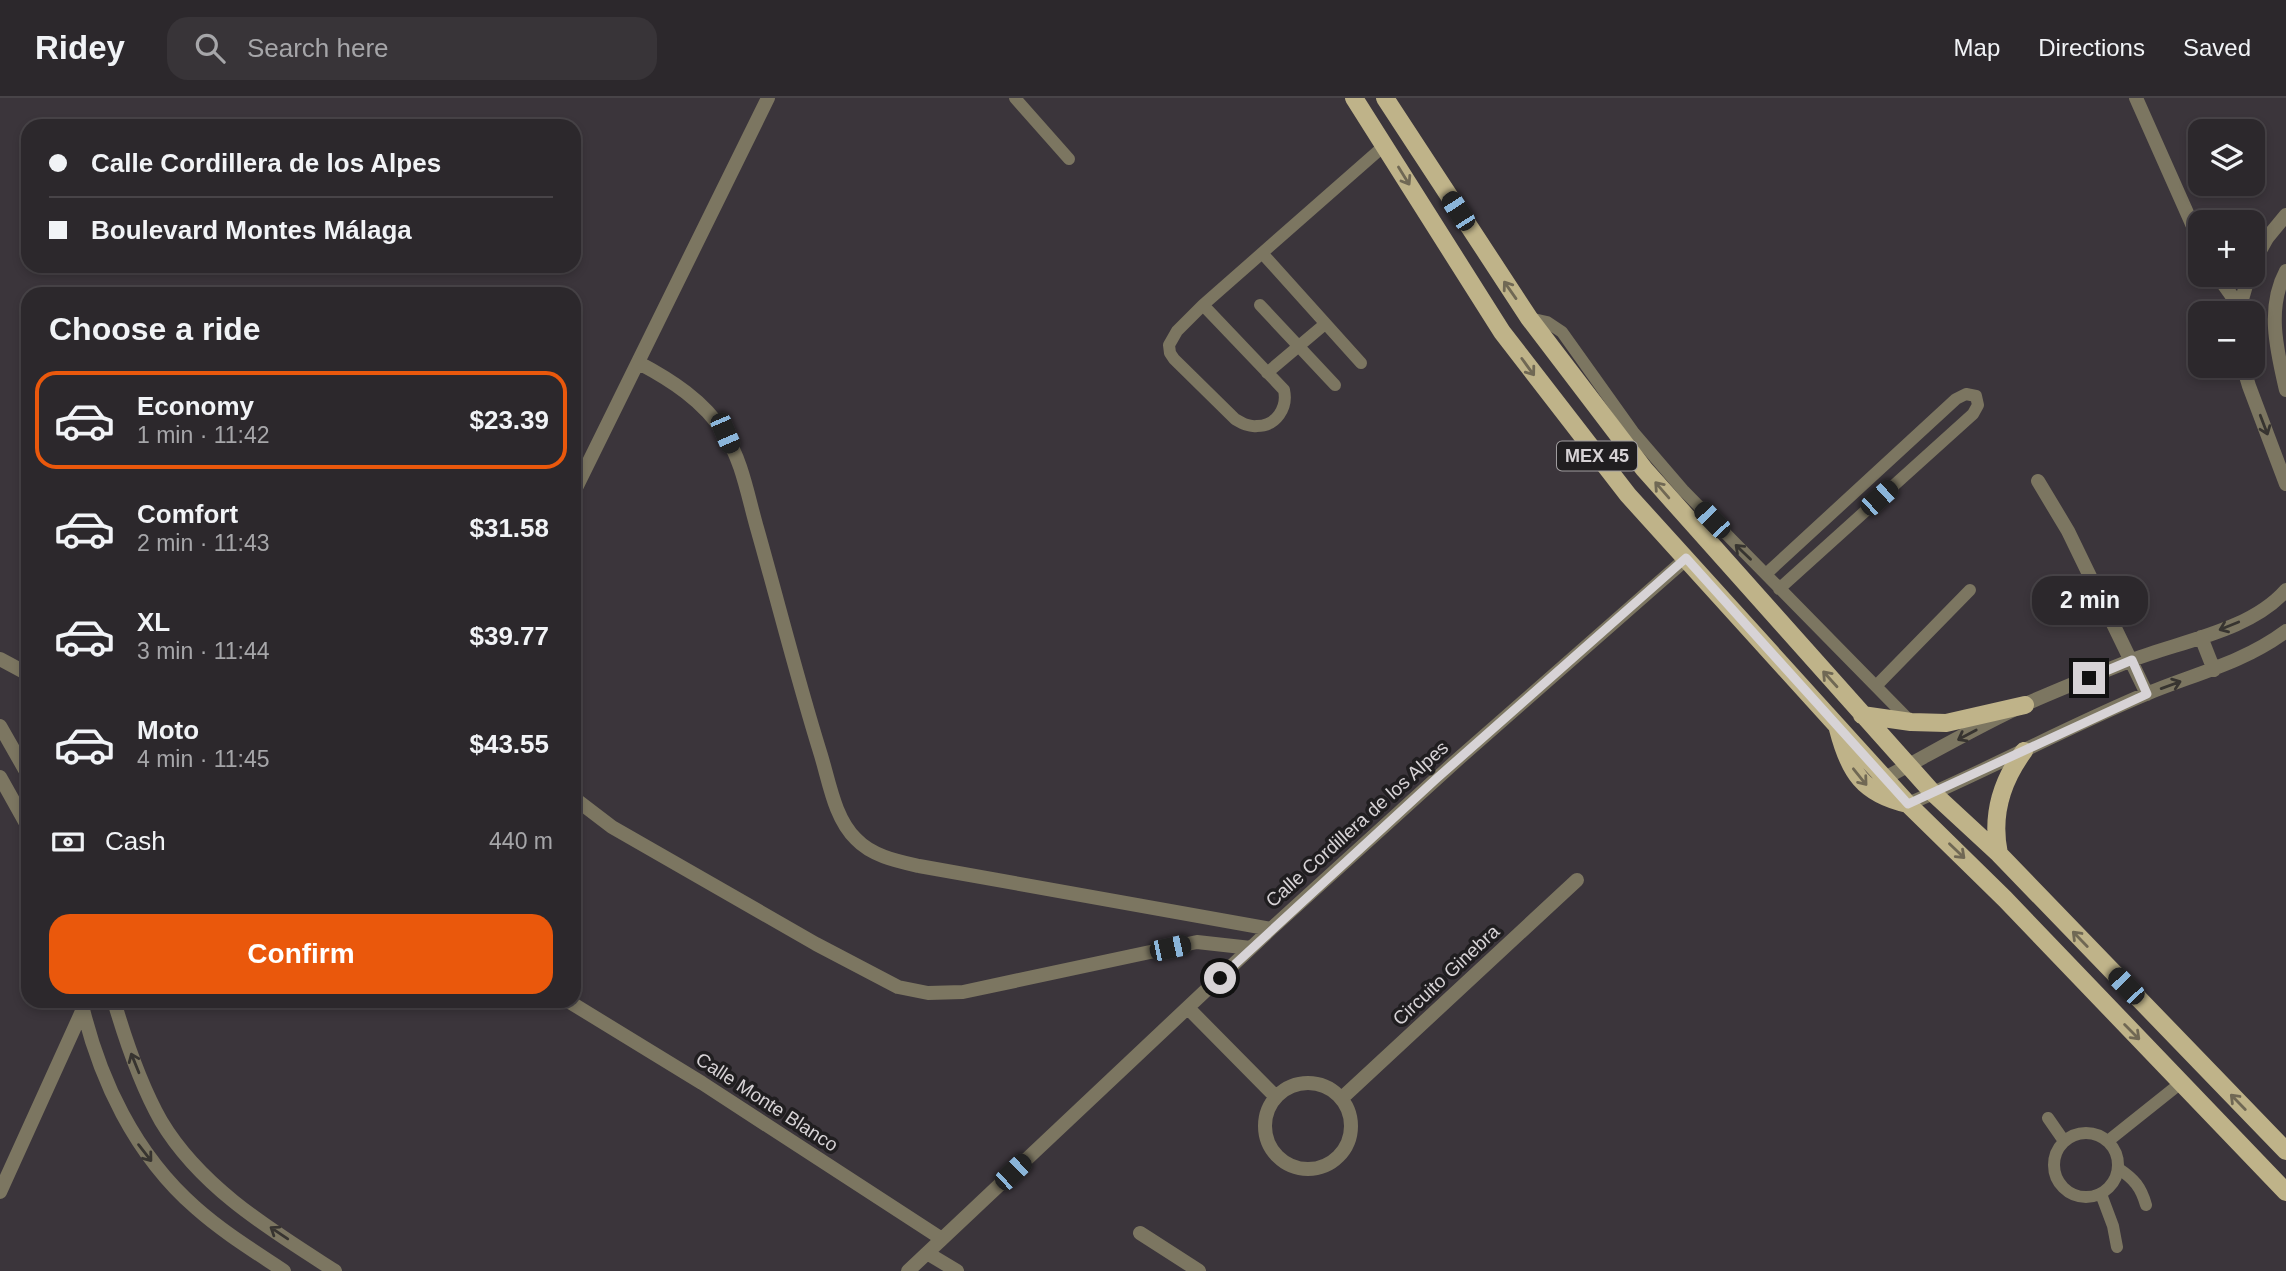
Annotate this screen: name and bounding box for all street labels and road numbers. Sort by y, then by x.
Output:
road number: MEX 45 [1557,442,1637,470]
street label: Calle Cordillera de los Alpes [1262,737,1452,911]
street label: Circuito Ginebra [1389,920,1504,1029]
street label: Calle Monte Blanco [692,1048,842,1156]

